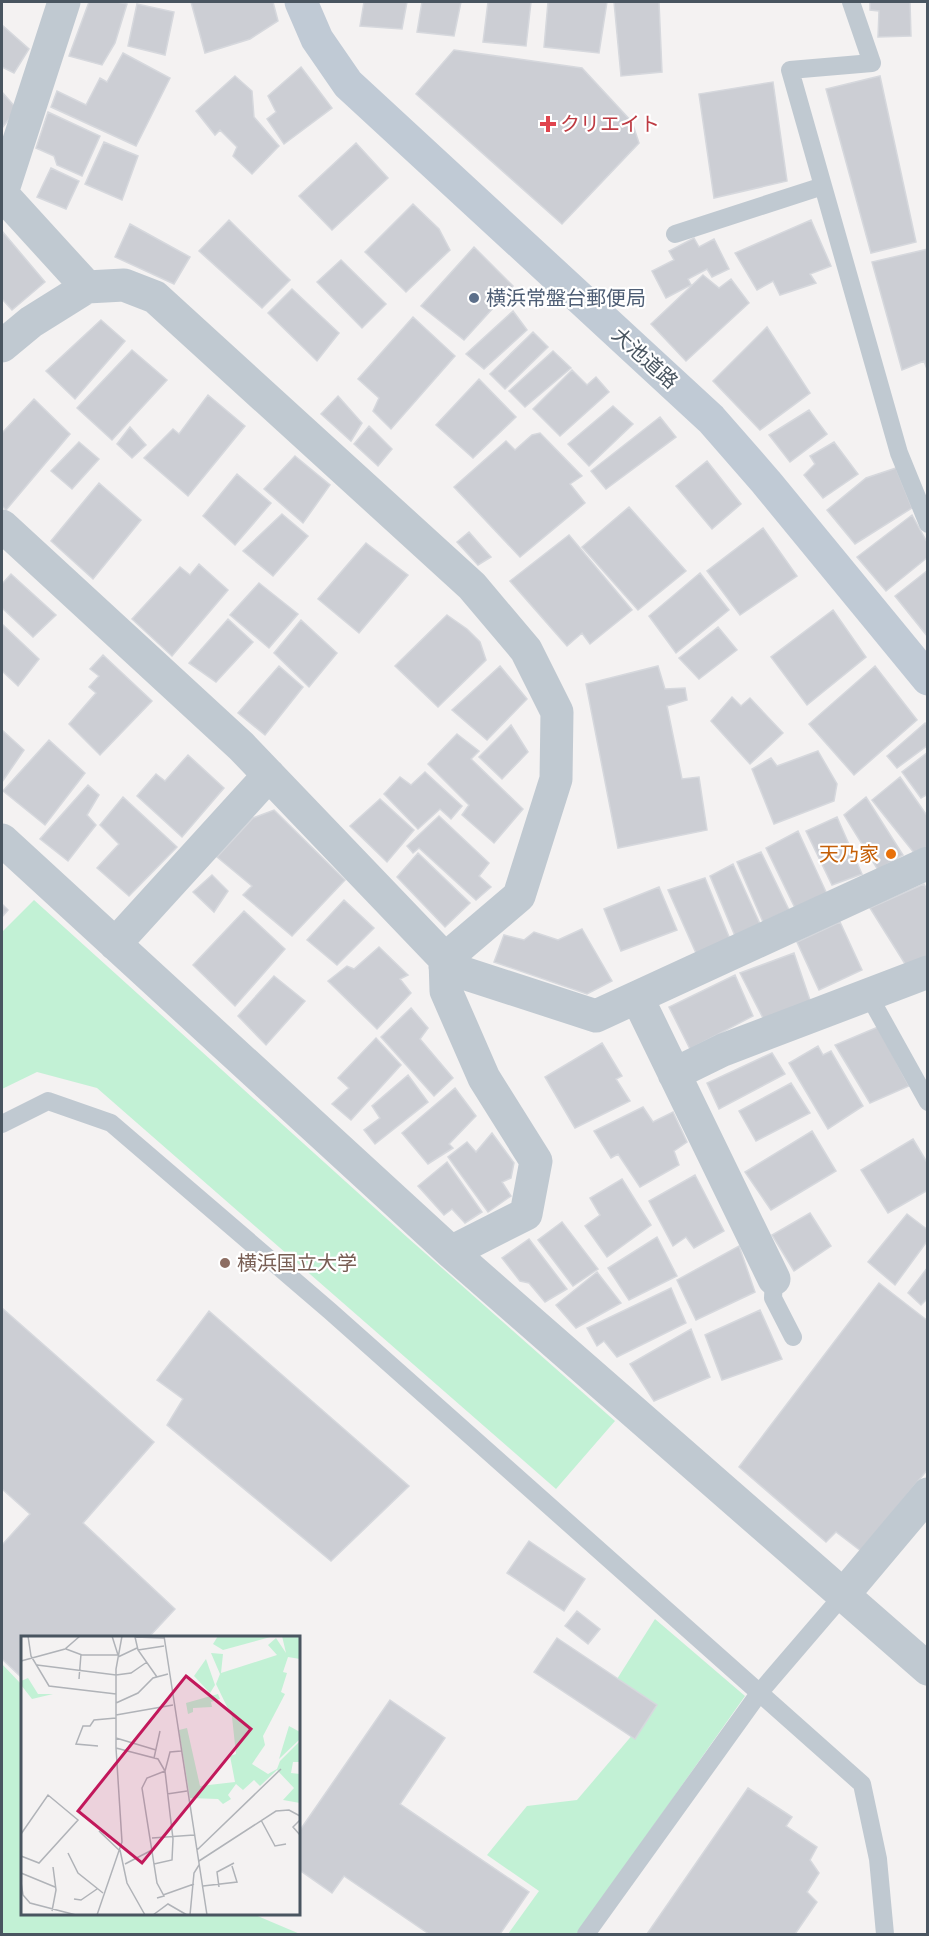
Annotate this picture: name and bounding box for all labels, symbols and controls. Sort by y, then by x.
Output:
place label: クリエイト [560,112,660,135]
marker: クリエイト [541,117,555,131]
place label: 横浜常盤台郵便局 [486,286,646,309]
marker: 横浜常盤台郵便局 [467,291,481,305]
street label: 大池道路 [608,322,683,393]
place label: 天乃家 [819,842,879,865]
marker: 天乃家 [884,847,898,861]
place label: 横浜国立大学 [237,1251,357,1274]
marker: 横浜国立大学 [218,1256,232,1270]
inset map [21,1636,300,1915]

